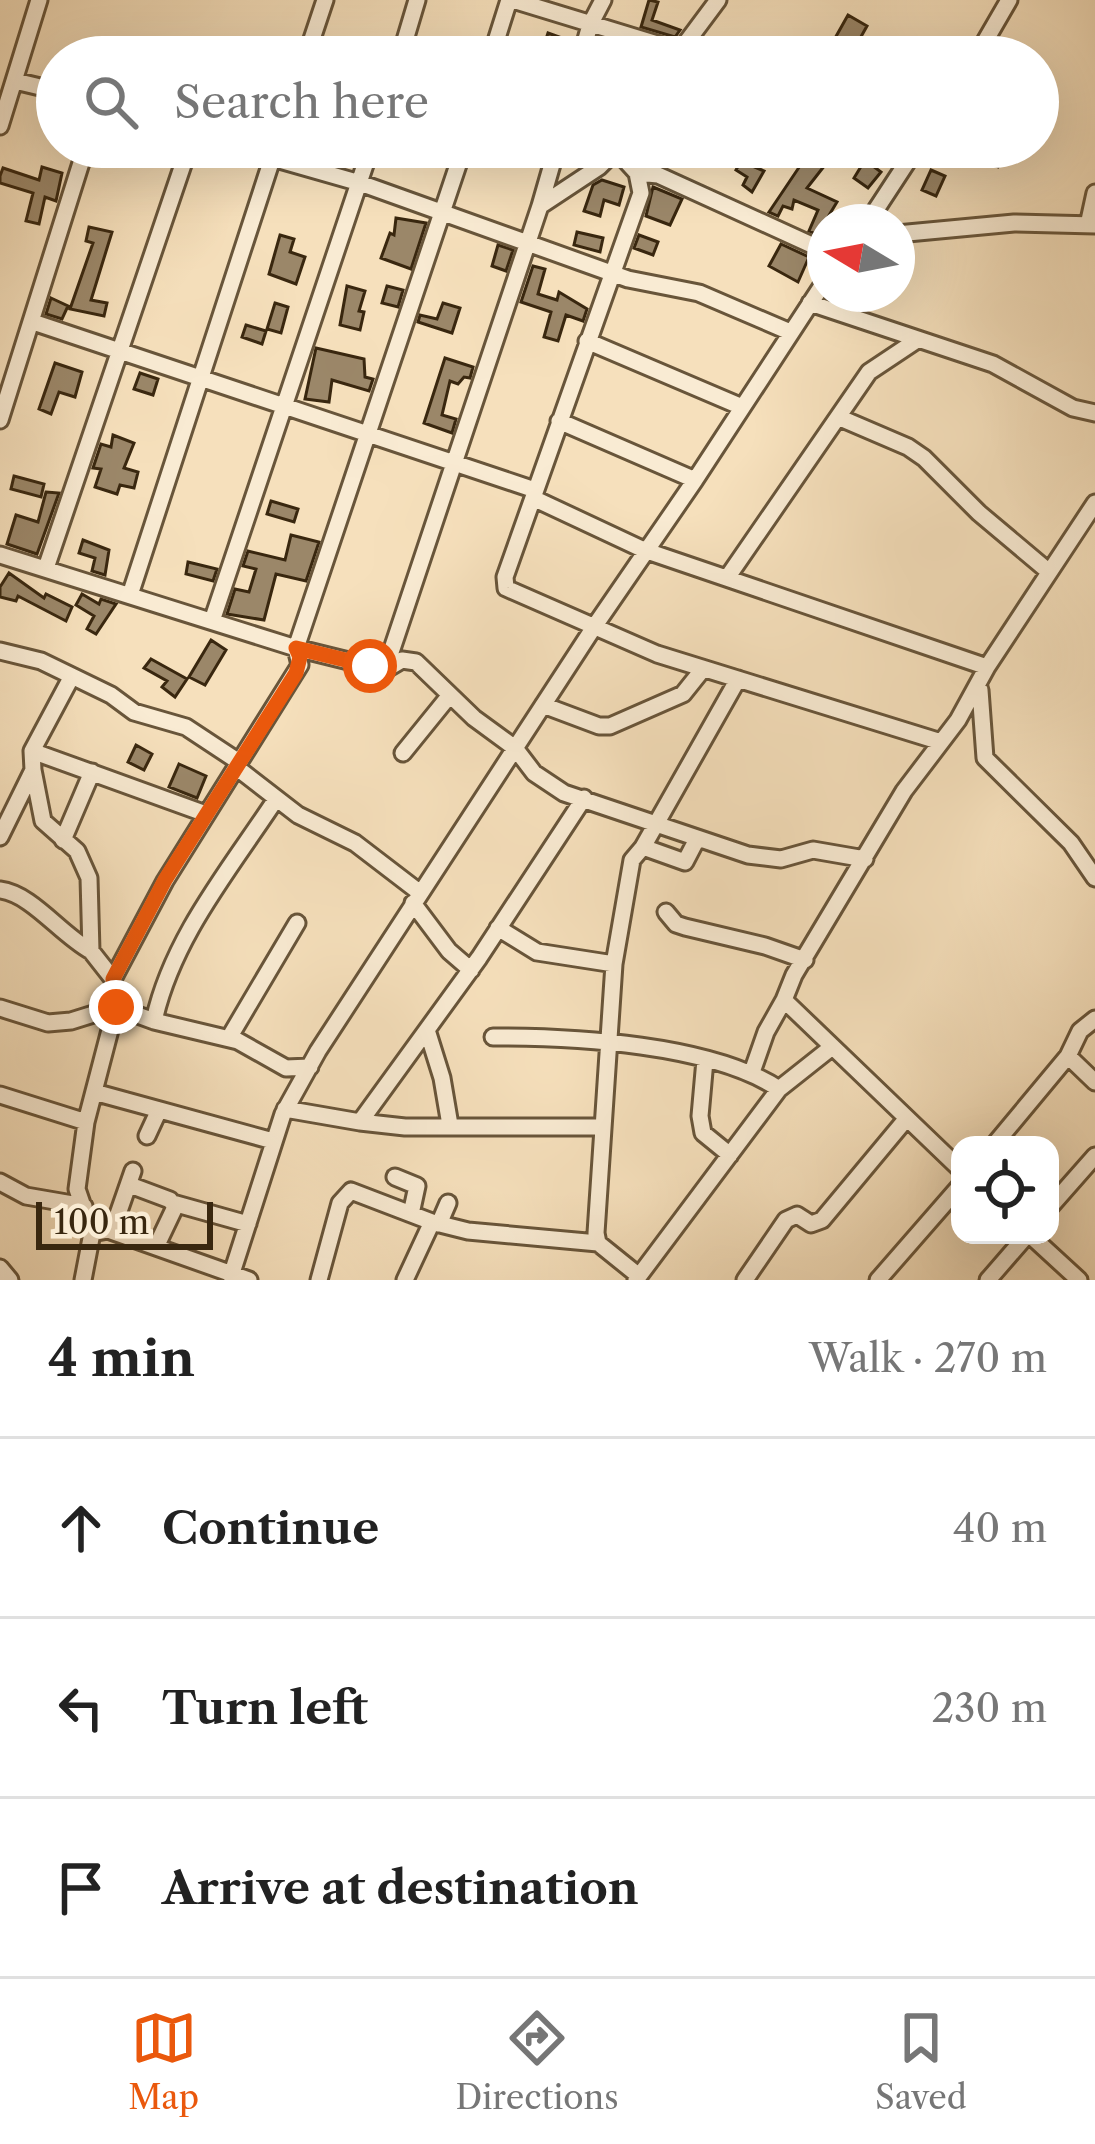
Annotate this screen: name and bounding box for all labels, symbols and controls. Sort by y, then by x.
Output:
search box [36,36,1059,168]
icon: search [78,69,144,135]
text: Search here [174,74,429,130]
north arrow [807,204,915,312]
route start [343,639,397,693]
route end [89,980,143,1034]
map controls [951,1136,1059,1244]
button: locate [951,1136,1059,1244]
scale bar [36,1196,213,1249]
text: 100 m [54,1202,149,1243]
text: 4 min [48,1327,195,1389]
text: Walk · 270 m [809,1334,1047,1382]
icon: ahead [48,1495,114,1561]
text: Continue [162,1500,379,1556]
text: 40 m [953,1504,1047,1552]
icon: left [48,1675,114,1741]
text: Turn left [162,1680,368,1736]
text: 230 m [932,1684,1047,1732]
icon: arrive [48,1855,114,1921]
text: Arrive at destination [162,1860,639,1916]
tab: Map [128,2005,199,2118]
tab: Directions [456,2005,619,2118]
tab: Saved [875,2005,967,2118]

